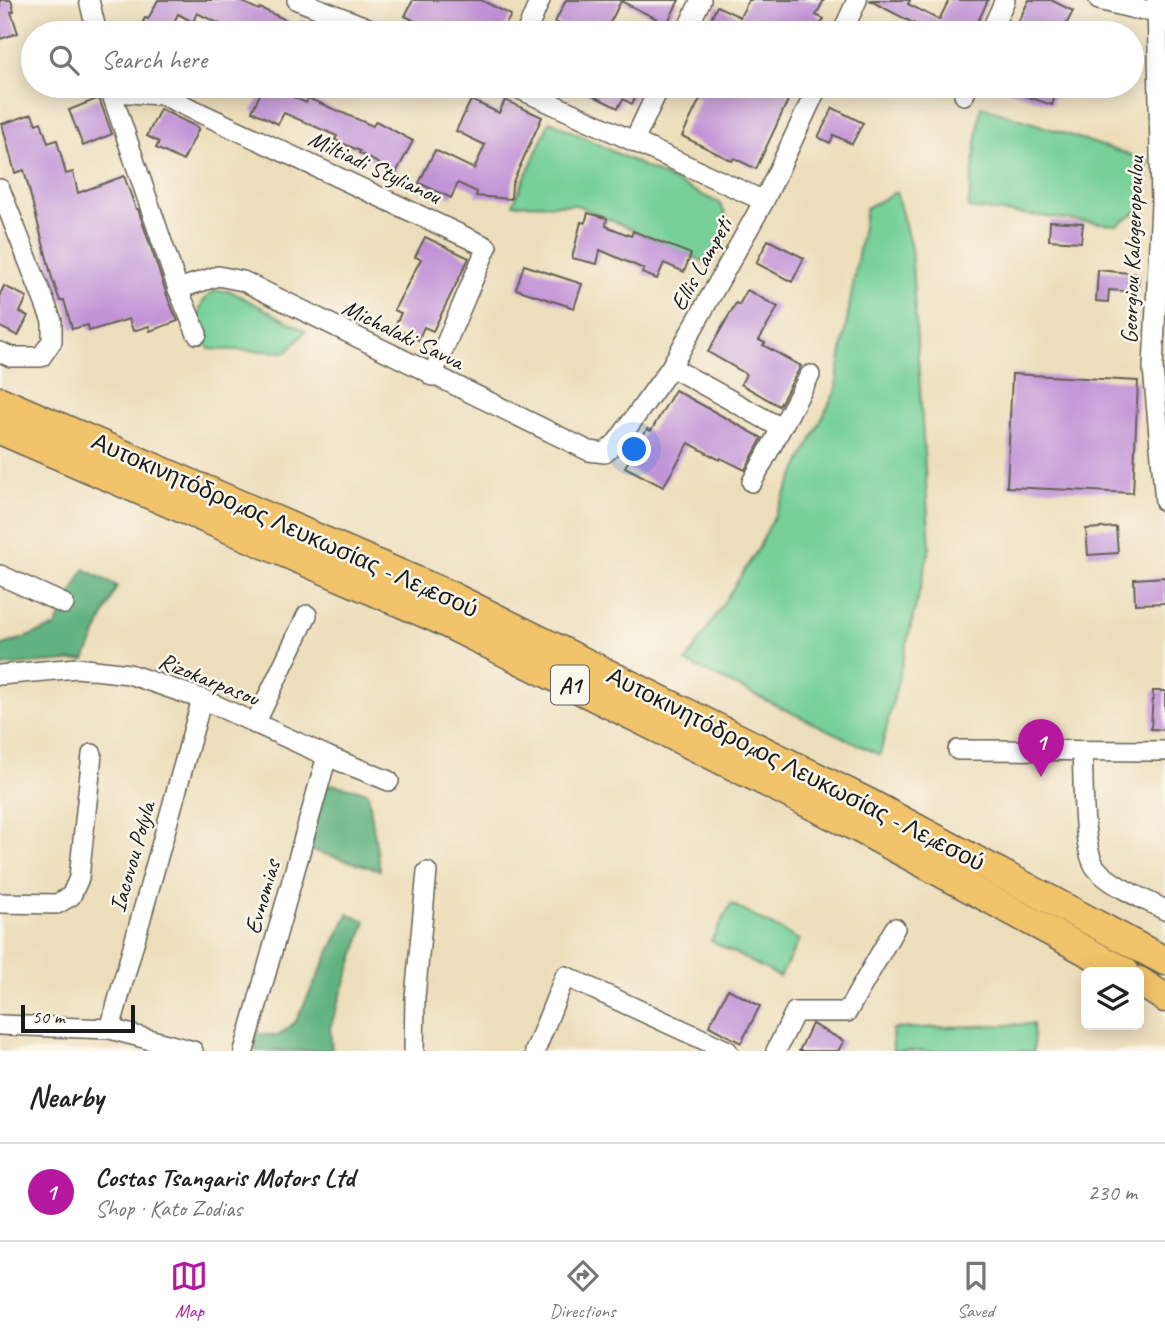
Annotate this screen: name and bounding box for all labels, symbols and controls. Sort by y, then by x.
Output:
search box [21,21,1144,98]
icon: search [45,41,83,79]
text: Search here [101,43,207,76]
street label: Miltiadi Stylianou [304,123,448,212]
street label: Georgiou Kalogeropoulou [1114,154,1150,344]
street label: Ellis Lampeti [663,210,740,316]
street label: Michalaki Savva [337,292,470,377]
street label: Αυτοκινητόδρομος Λευκωσίας - Λεμεσού [87,426,483,624]
your location [617,432,651,466]
street label: Rizokarpasou [154,645,266,714]
street label: Αυτοκινητόδρομος Λευκωσίας - Λεμεσού [602,660,990,878]
road number: A1 [551,666,589,705]
pin: 1 [1018,719,1064,777]
street label: Iacovou Polyla [102,796,163,915]
street label: Evnomias [237,854,288,937]
map controls [1081,967,1144,1030]
button: layers [1081,967,1144,1030]
scale bar [21,1002,135,1034]
text: 50 m [32,1005,64,1029]
text: Nearby [28,1078,104,1116]
text: Costas Tsangaris Motors Ltd [95,1161,355,1194]
text: 1 [46,1178,56,1207]
text: 230 m [1088,1178,1137,1207]
text: Shop · Kato Zodias [95,1194,242,1223]
tab: Map [170,1257,208,1323]
tab: Directions [549,1257,616,1323]
tab: Saved [957,1257,995,1323]

